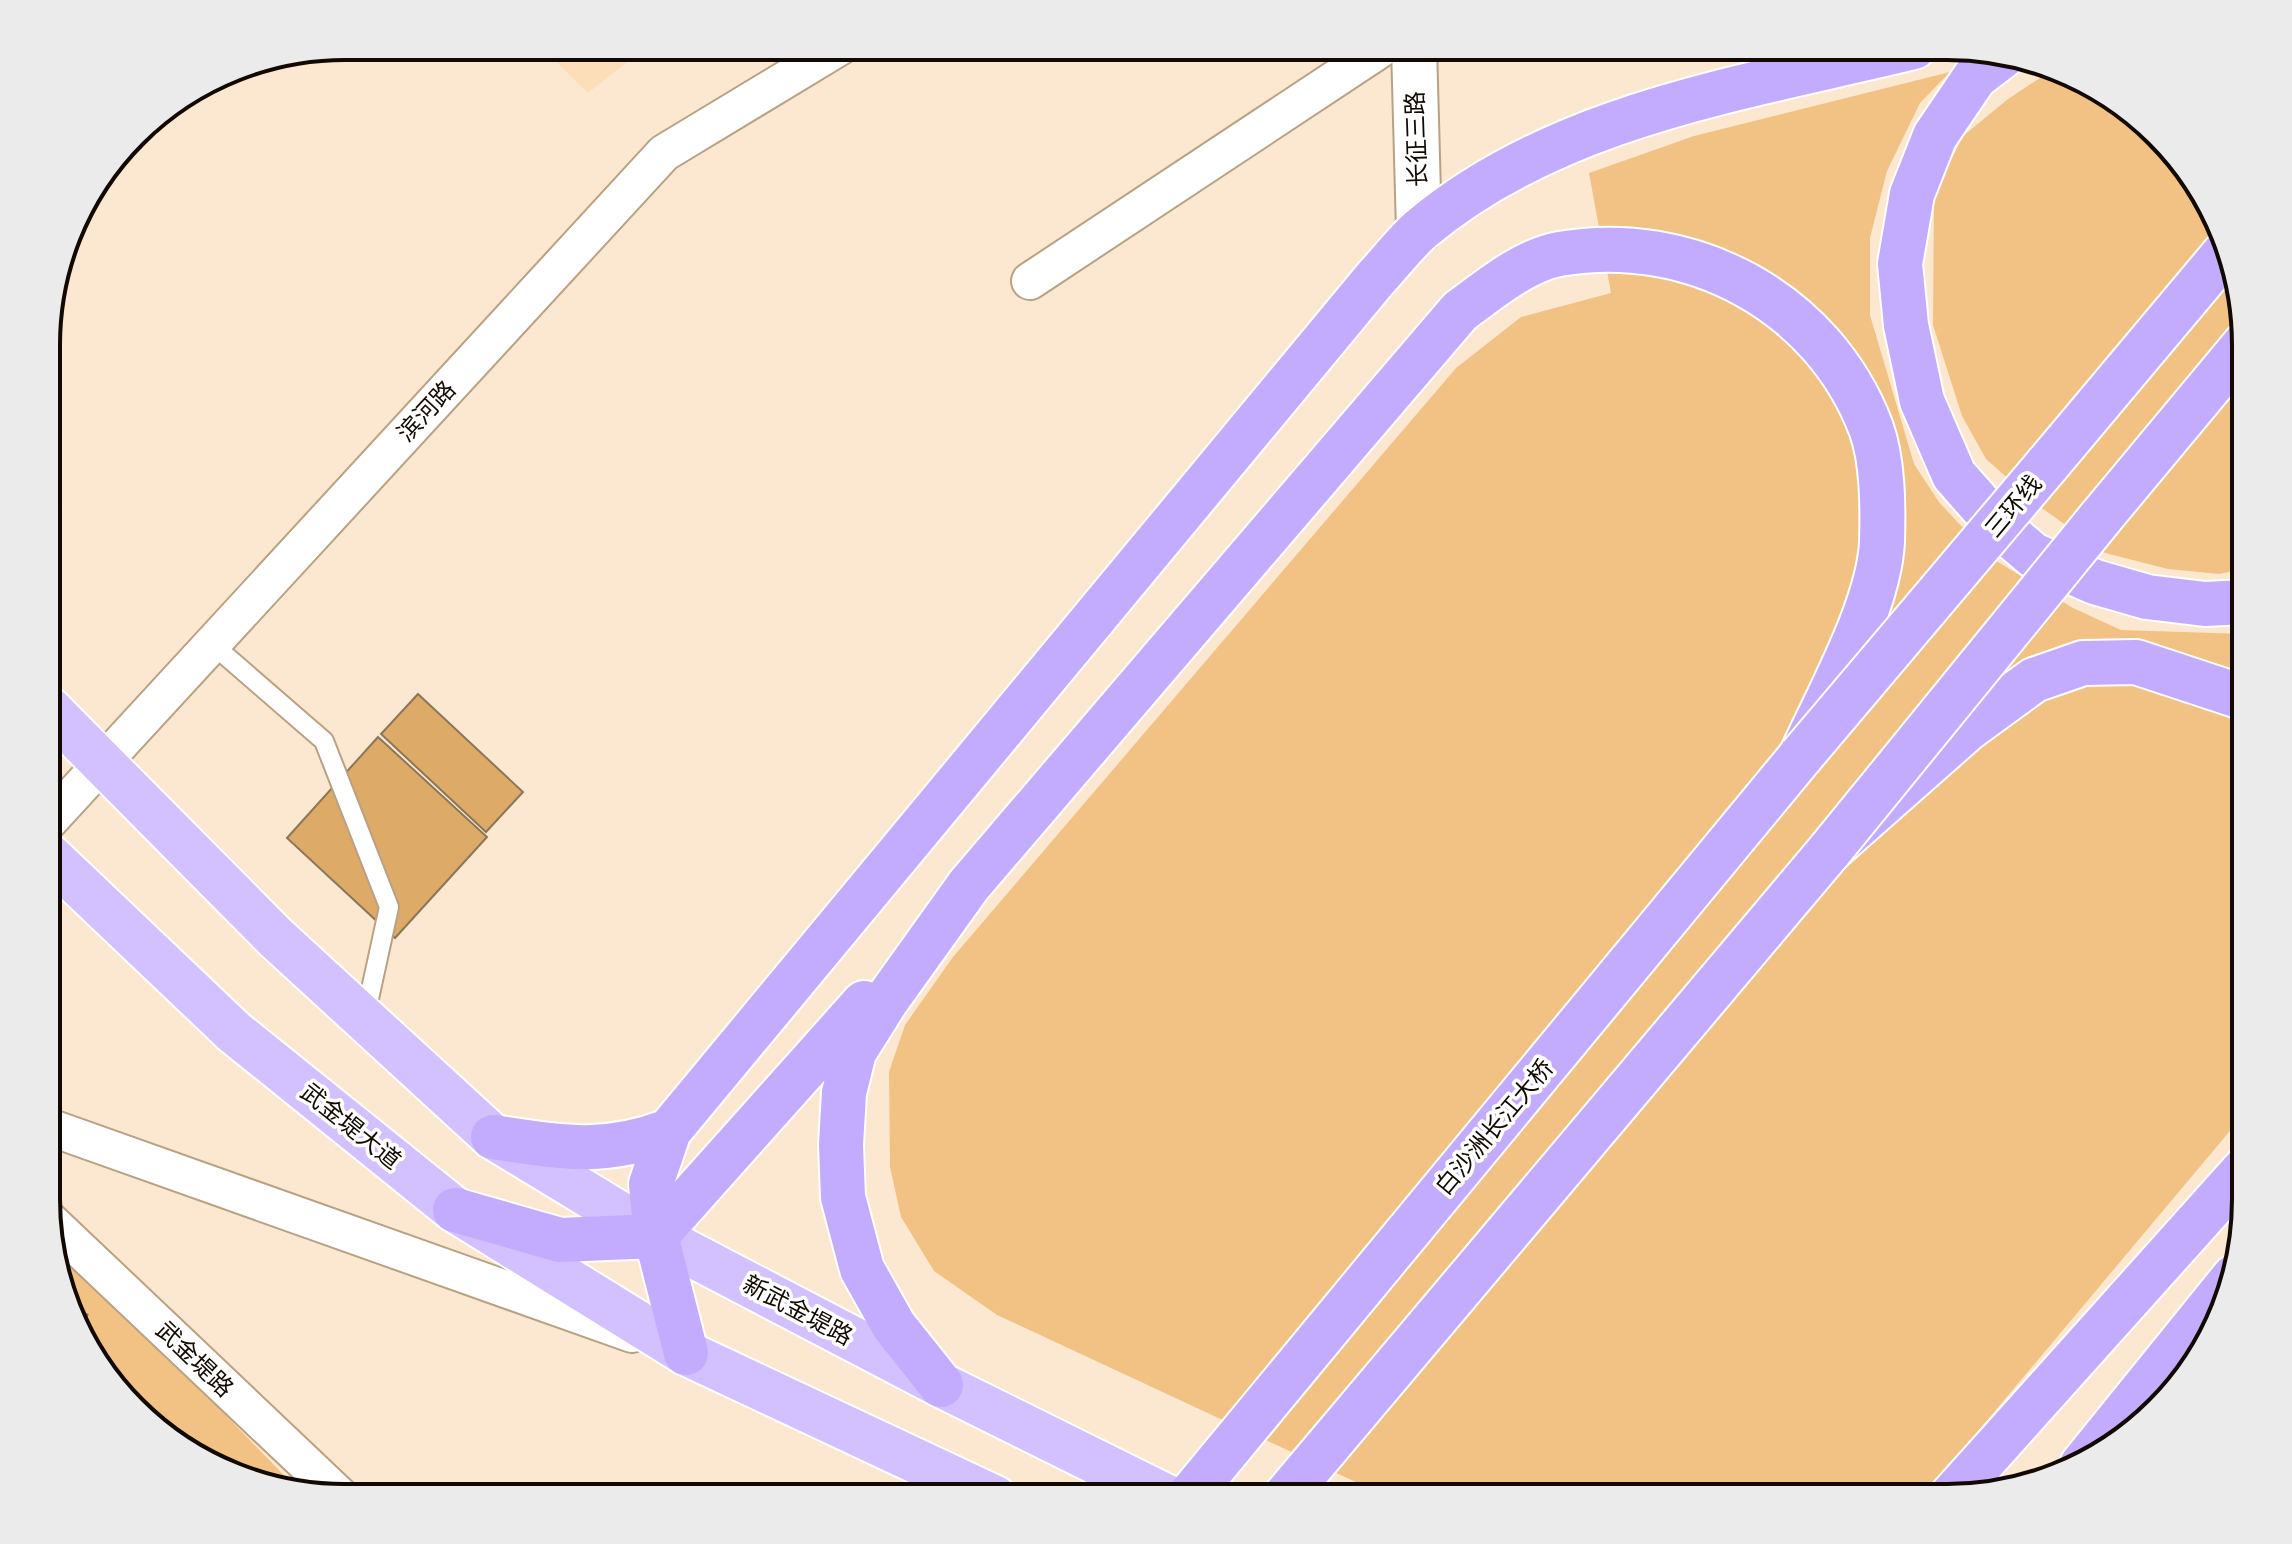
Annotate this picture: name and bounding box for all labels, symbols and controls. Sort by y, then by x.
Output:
street label: 长征三路 [1401,91,1431,187]
street label: 滨河路 [392,375,460,447]
street label: 三环线 [1980,470,2046,542]
street label: 白沙洲长江大桥 [1430,1054,1558,1200]
street label: 武金堤大道 [296,1078,406,1174]
street label: 新武金堤路 [739,1270,857,1350]
street label: 武金堤路 [151,1316,239,1402]

